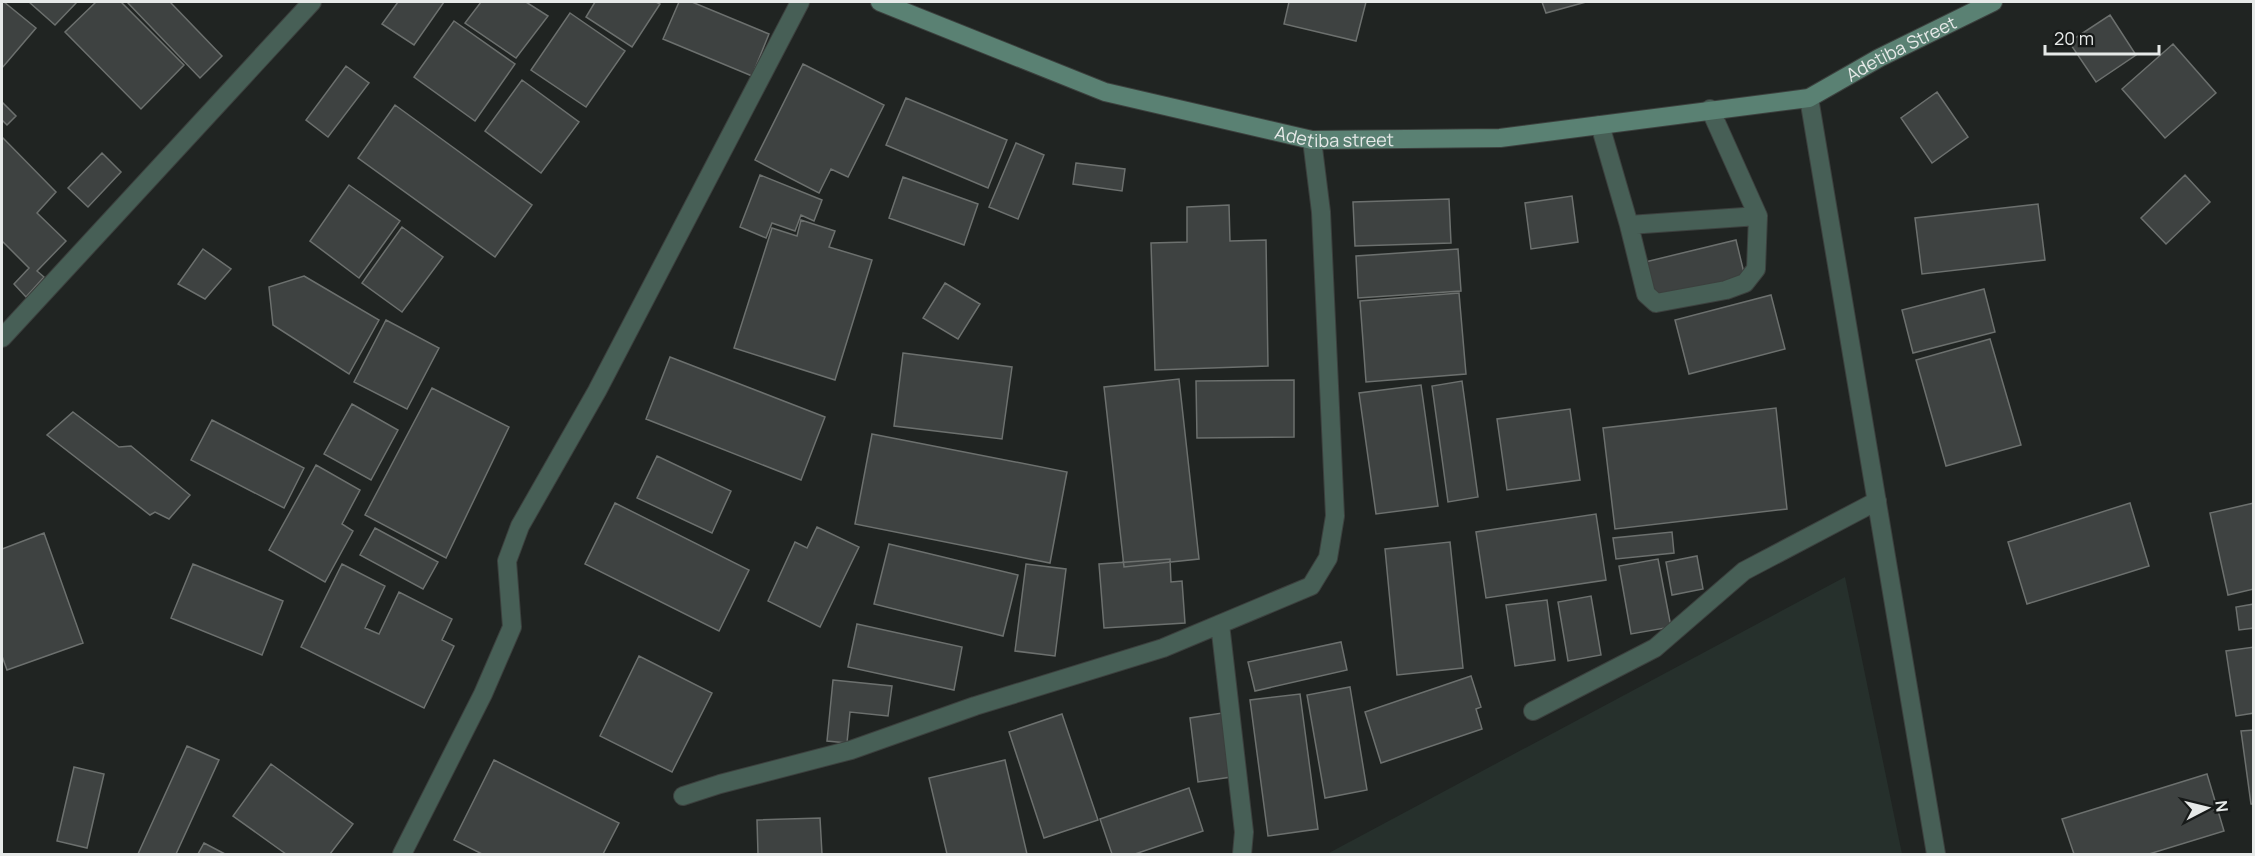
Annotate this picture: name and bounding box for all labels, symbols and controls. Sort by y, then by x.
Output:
street label: Adetiba Street [1841,10,1960,87]
scale bar [2045,18,2159,56]
text: 20 m [2054,26,2094,50]
street label: Adetiba street [1273,120,1394,152]
north arrow [2177,778,2237,838]
text: N [2210,799,2234,813]

